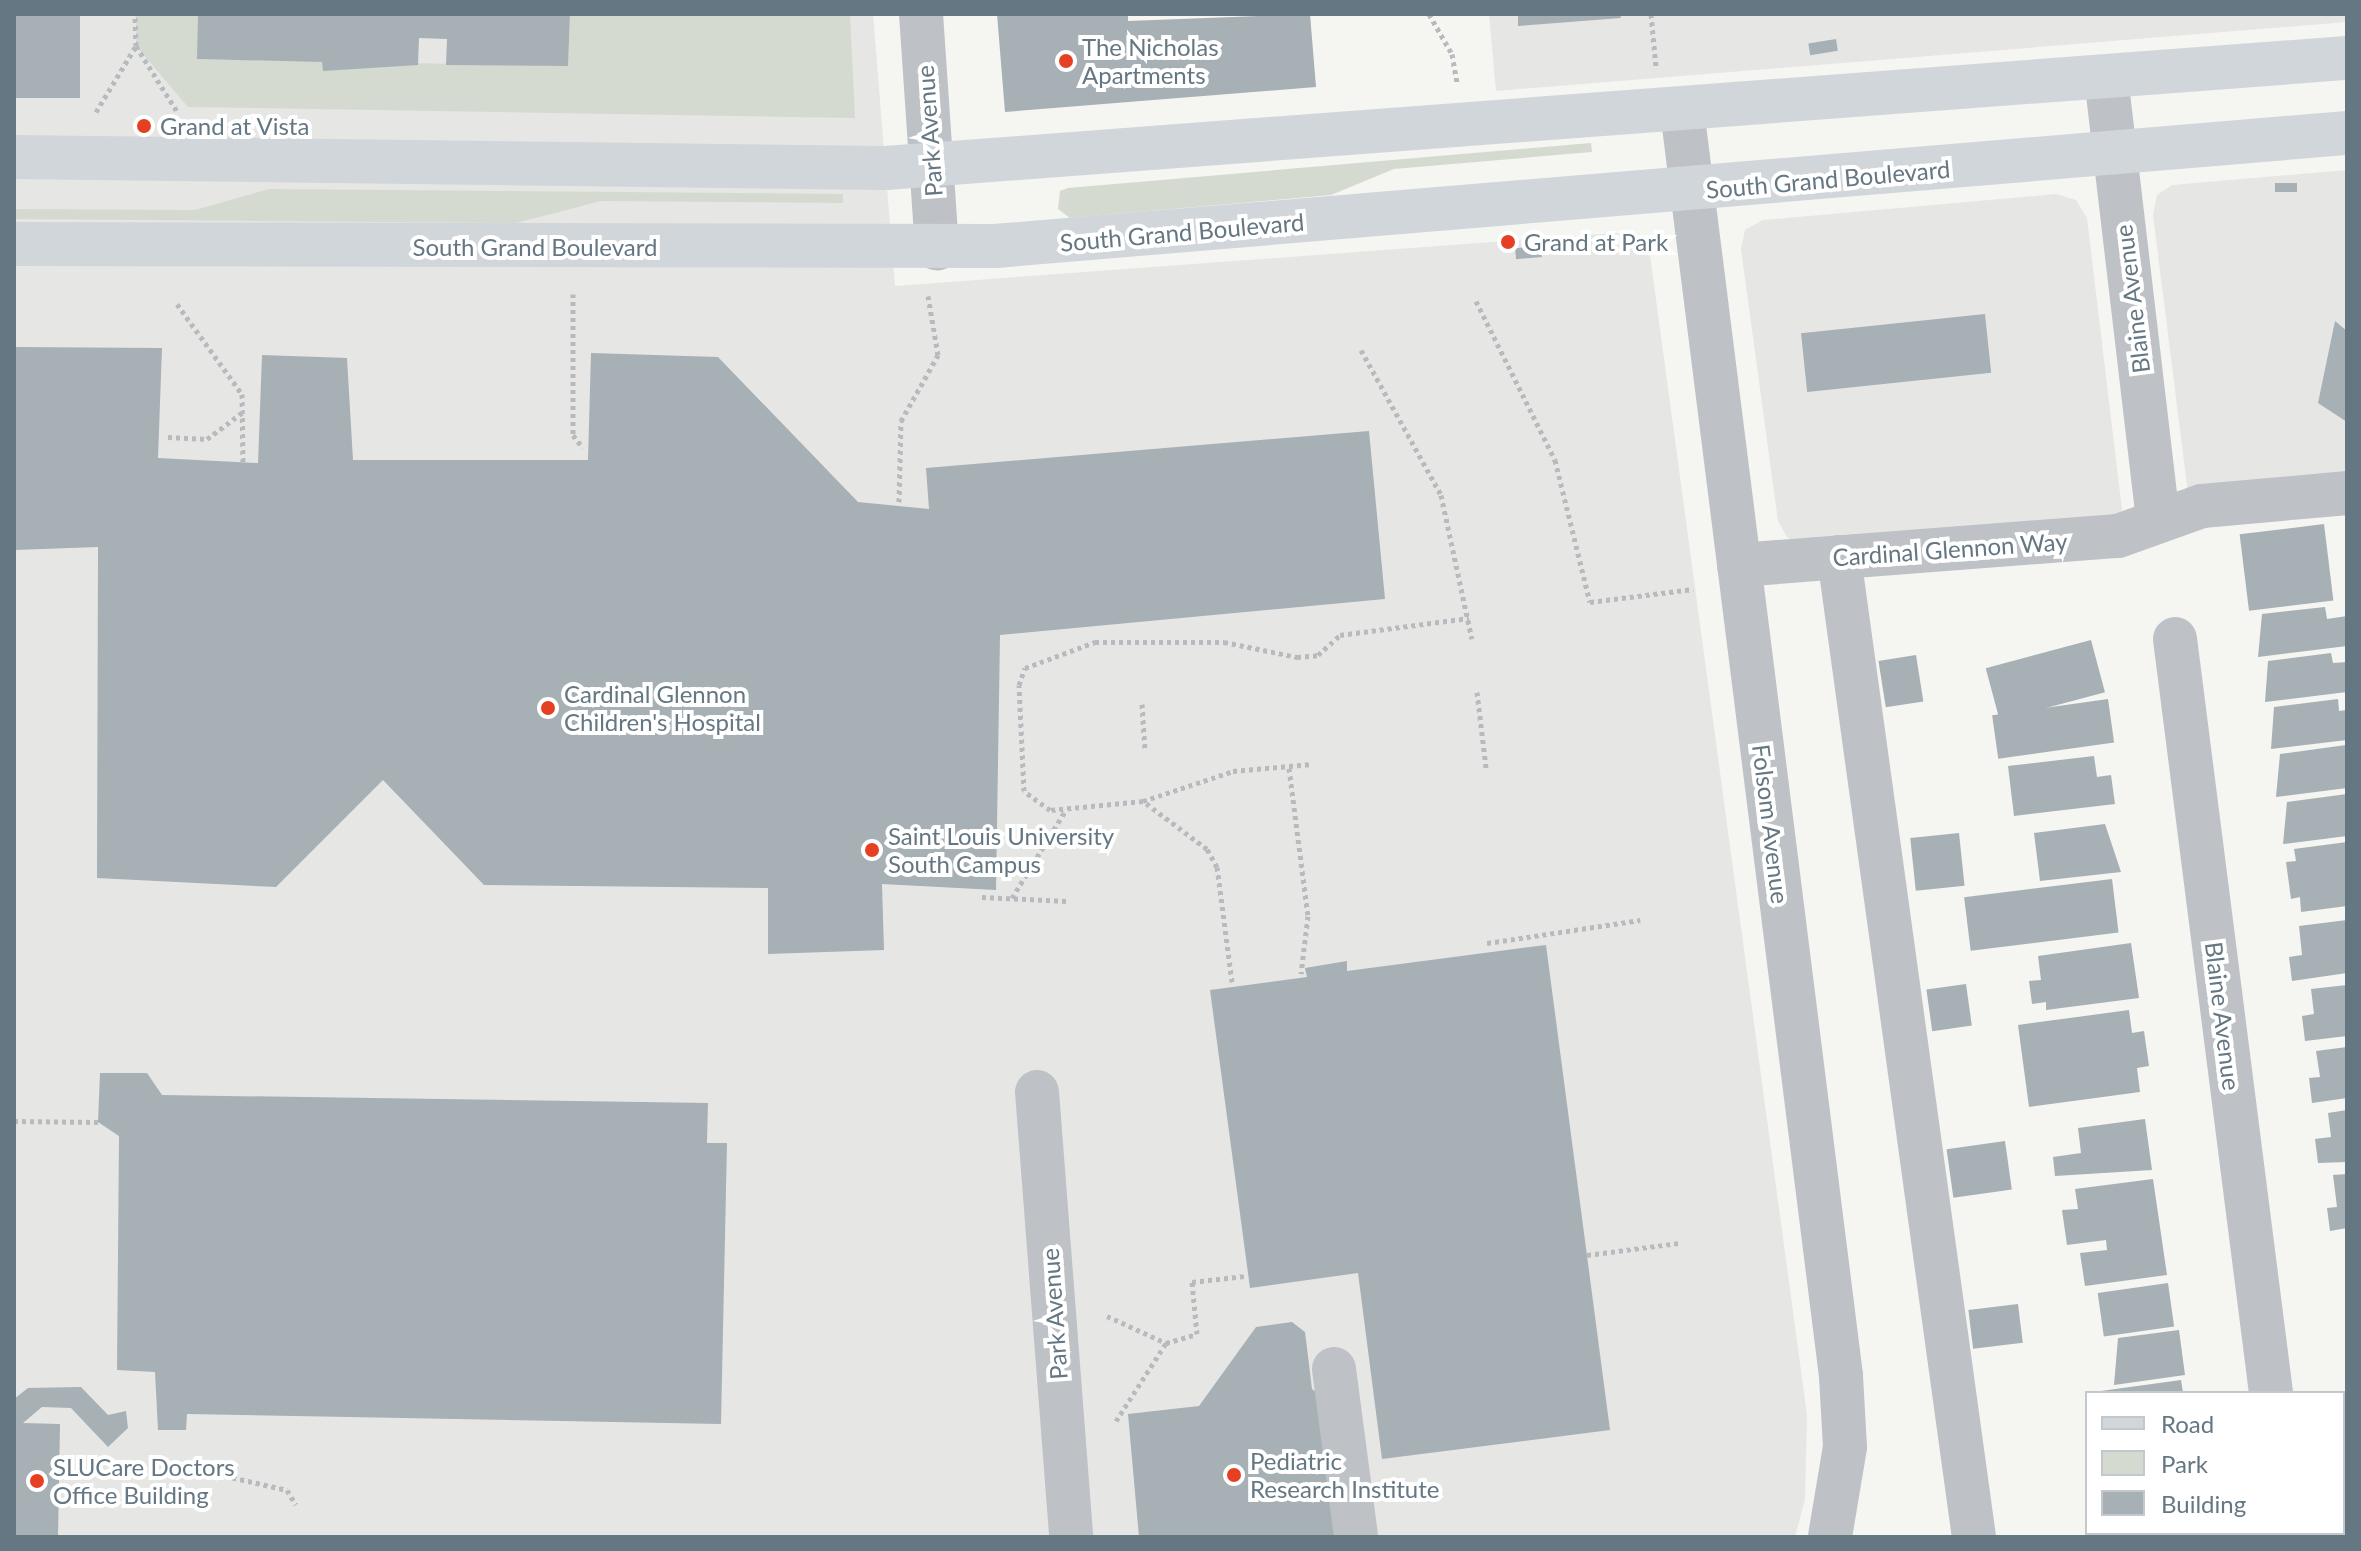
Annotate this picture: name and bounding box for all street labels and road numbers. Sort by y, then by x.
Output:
street label: Park Avenue [910,64,948,198]
street label: South Grand Boulevard [1705,154,1951,204]
street label: South Grand Boulevard [1059,207,1305,257]
street label: Blaine Avenue [2109,223,2155,375]
street label: South Grand Boulevard [412,233,658,261]
street label: Cardinal Glennon Way [1831,526,2069,572]
street label: Folsom Avenue [1747,742,1795,906]
street label: Blaine Avenue [2200,940,2246,1092]
street label: Park Avenue [1035,1247,1073,1381]

